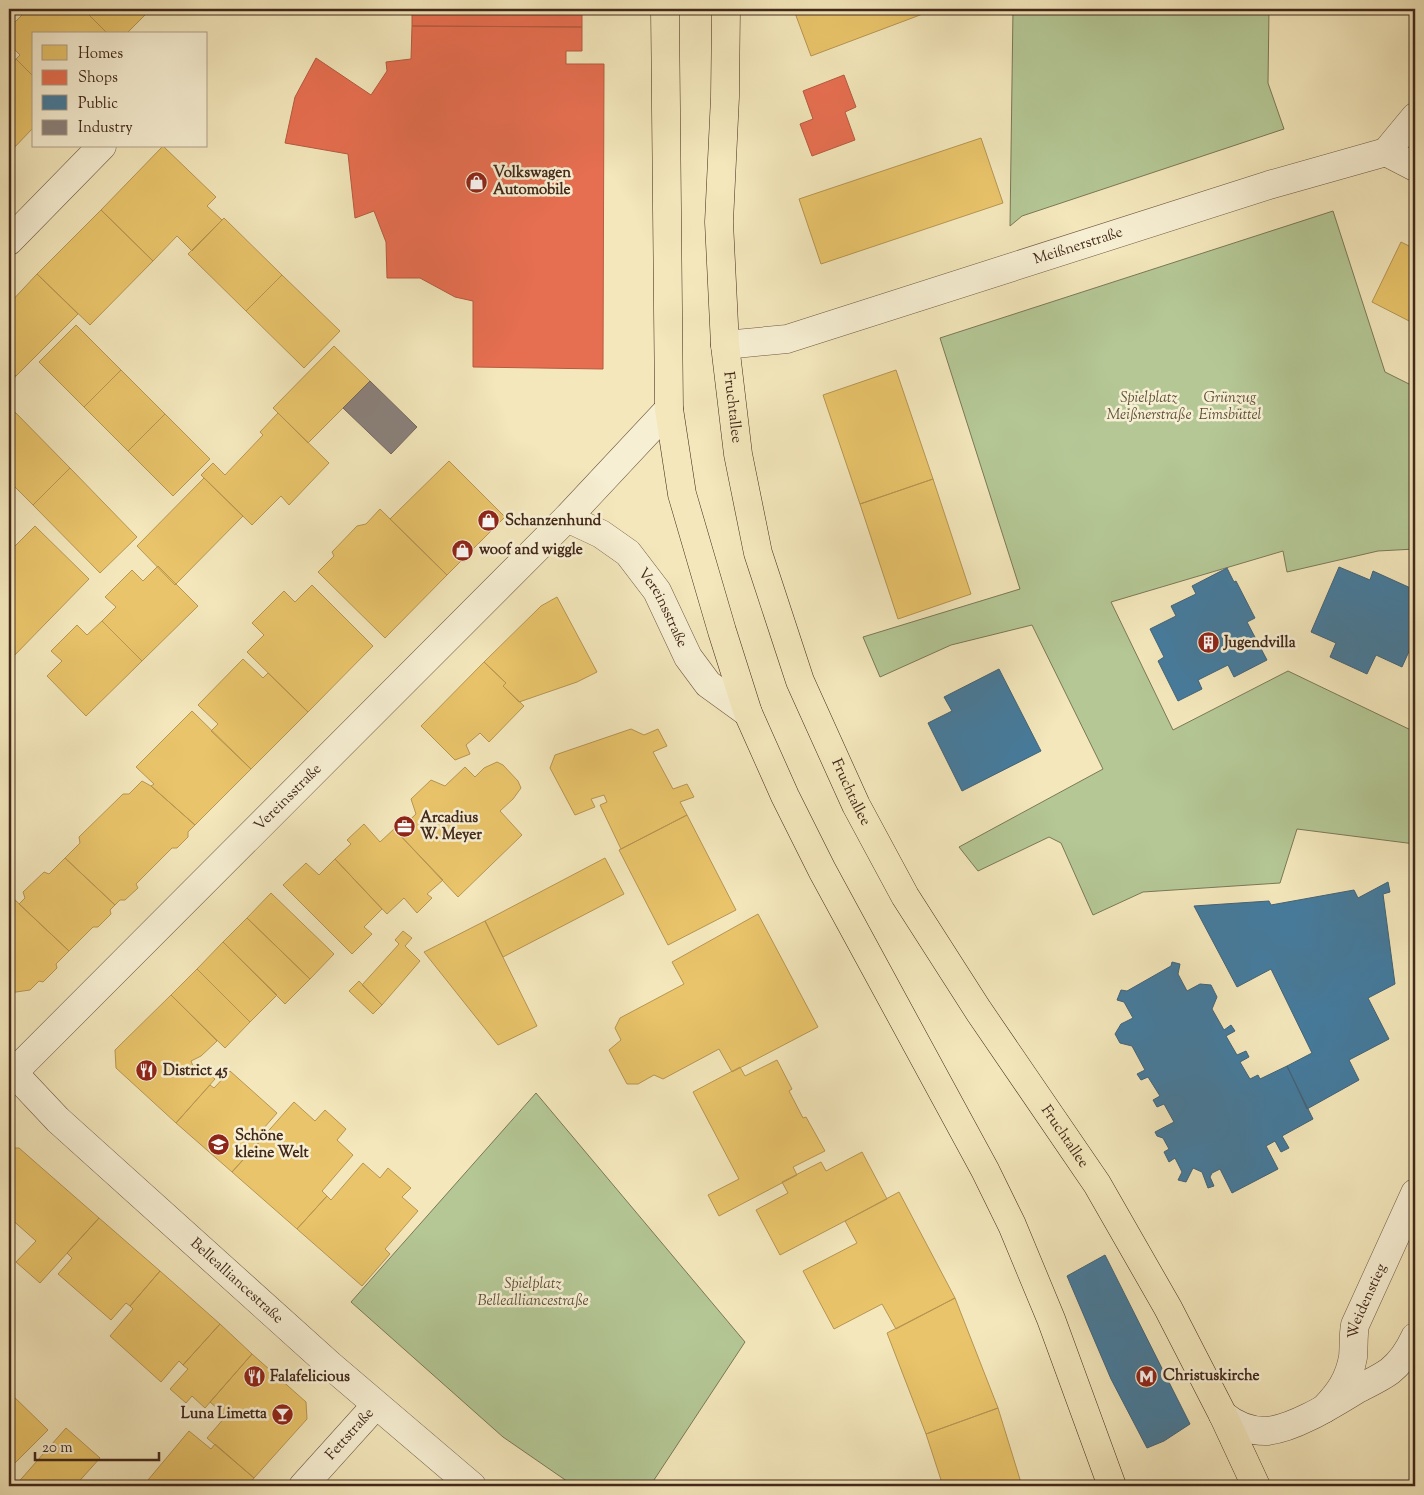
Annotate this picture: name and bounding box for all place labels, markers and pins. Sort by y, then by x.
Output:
place label: Volkswagen Automobile [493,163,571,201]
shop icon: Volkswagen Automobile [465,170,489,194]
shop icon: Schanzenhund [477,509,501,533]
place label: Schanzenhund [505,511,602,532]
shop icon: woof and wiggle [451,538,475,562]
place label: woof and wiggle [479,540,583,561]
building icon: Jugendvilla [1196,631,1220,655]
place label: Jugendvilla [1223,633,1296,654]
place label: Arcadius W. Meyer [420,808,482,846]
office icon: Arcadius W. Meyer [392,815,416,839]
restaurant icon: District 45 [135,1059,159,1083]
place label: District 45 [163,1061,229,1082]
place label: Schöne kleine Welt [234,1126,310,1164]
school or university icon: Schöne kleine Welt [207,1133,231,1157]
metro station icon: Christuskirche [1135,1364,1159,1388]
restaurant icon: Falafelicious [242,1365,266,1389]
place label: Christuskirche [1163,1366,1260,1387]
place label: Falafelicious [270,1367,350,1388]
bar icon: Luna Limetta [271,1402,295,1426]
place label: Luna Limetta [181,1404,267,1425]

